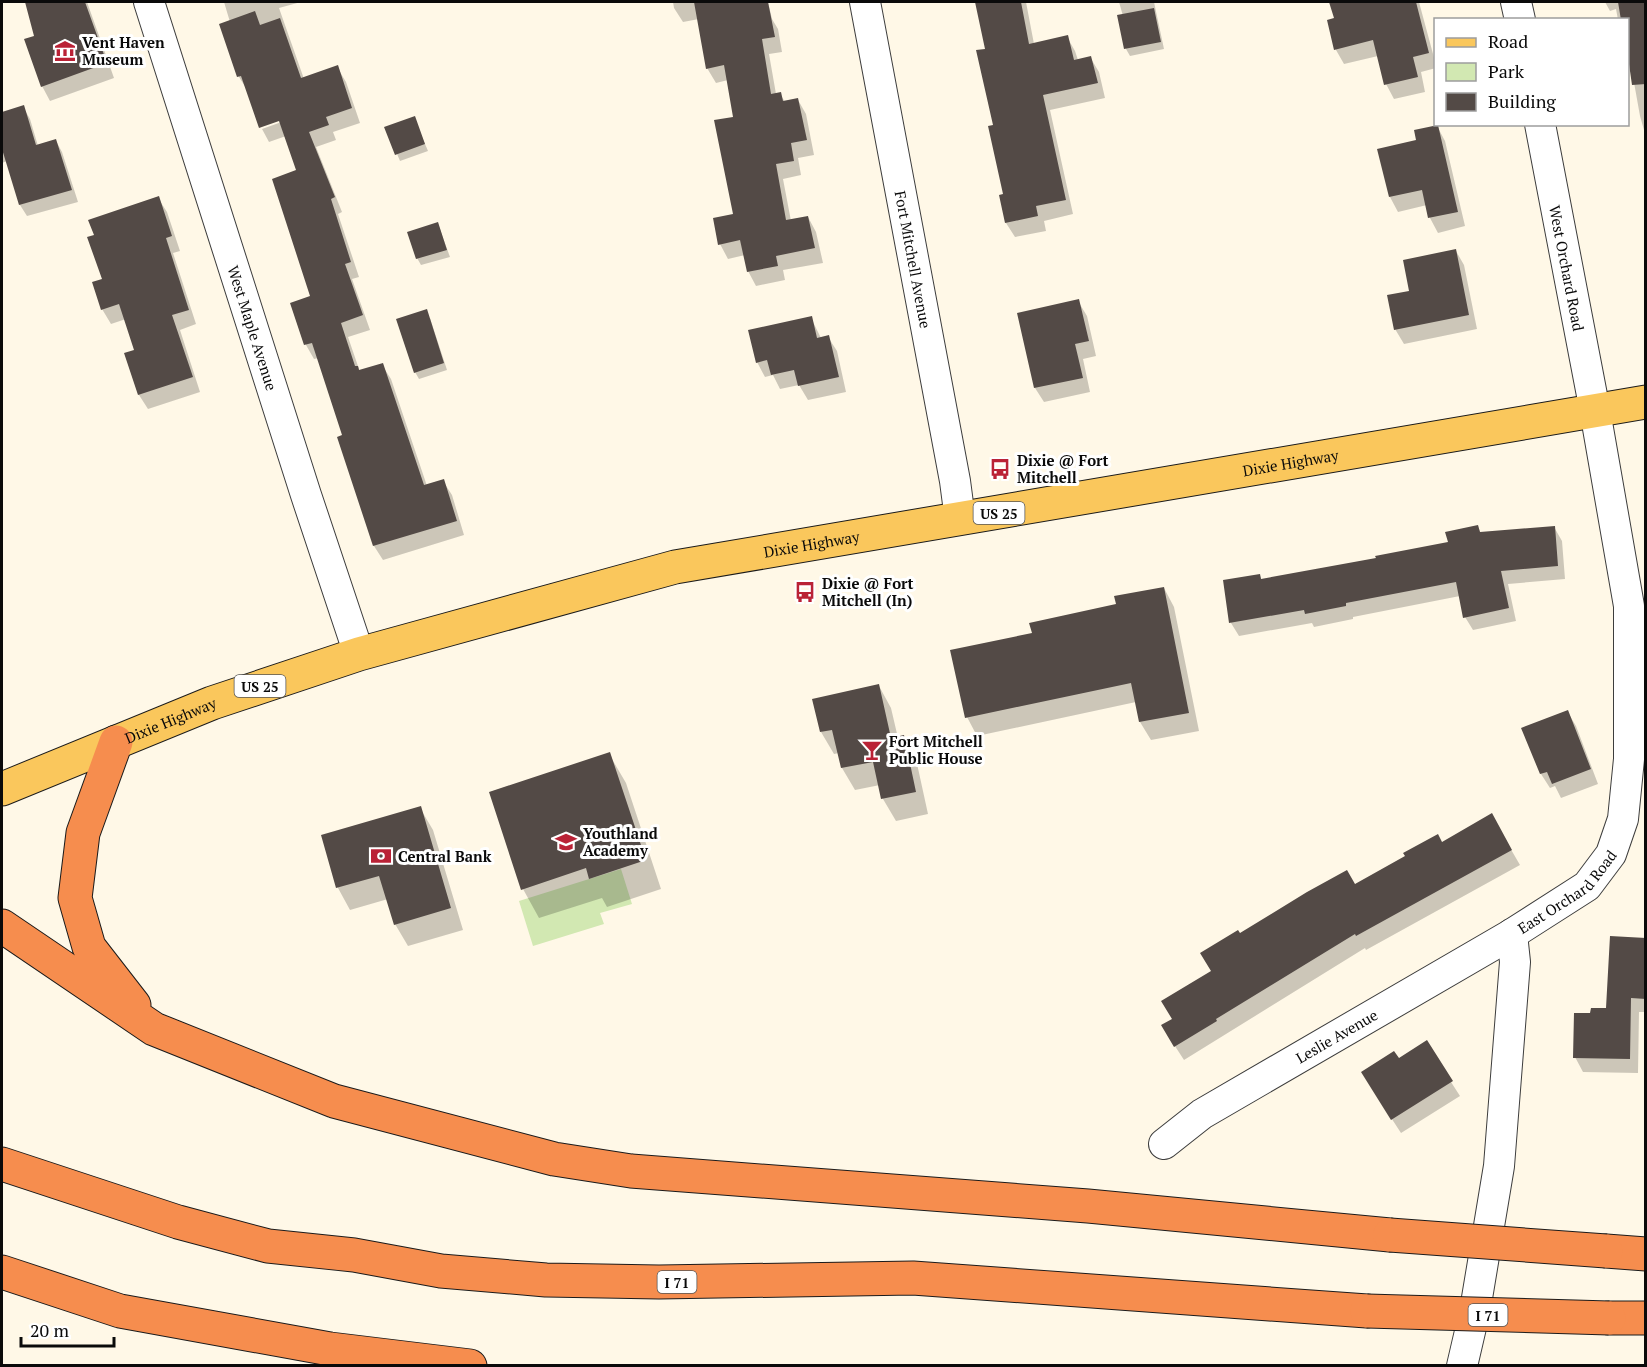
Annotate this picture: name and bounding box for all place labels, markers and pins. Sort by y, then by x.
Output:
place label: Vent Haven Museum [82,32,165,69]
museum icon: Vent Haven Museum [53,39,77,63]
place label: Dixie @ Fort Mitchell [1017,450,1109,487]
bus stop icon: Dixie @ Fort Mitchell [988,457,1012,481]
place label: Dixie @ Fort Mitchell (In) [822,573,914,610]
bus stop icon: Dixie @ Fort Mitchell (In) [793,580,817,604]
place label: Fort Mitchell Public House [889,731,983,768]
bar icon: Fort Mitchell Public House [860,738,884,762]
place label: Youthland Academy [583,823,658,860]
school or university icon: Youthland Academy [554,830,578,854]
bank icon: Central Bank [369,844,393,868]
place label: Central Bank [398,846,492,866]

